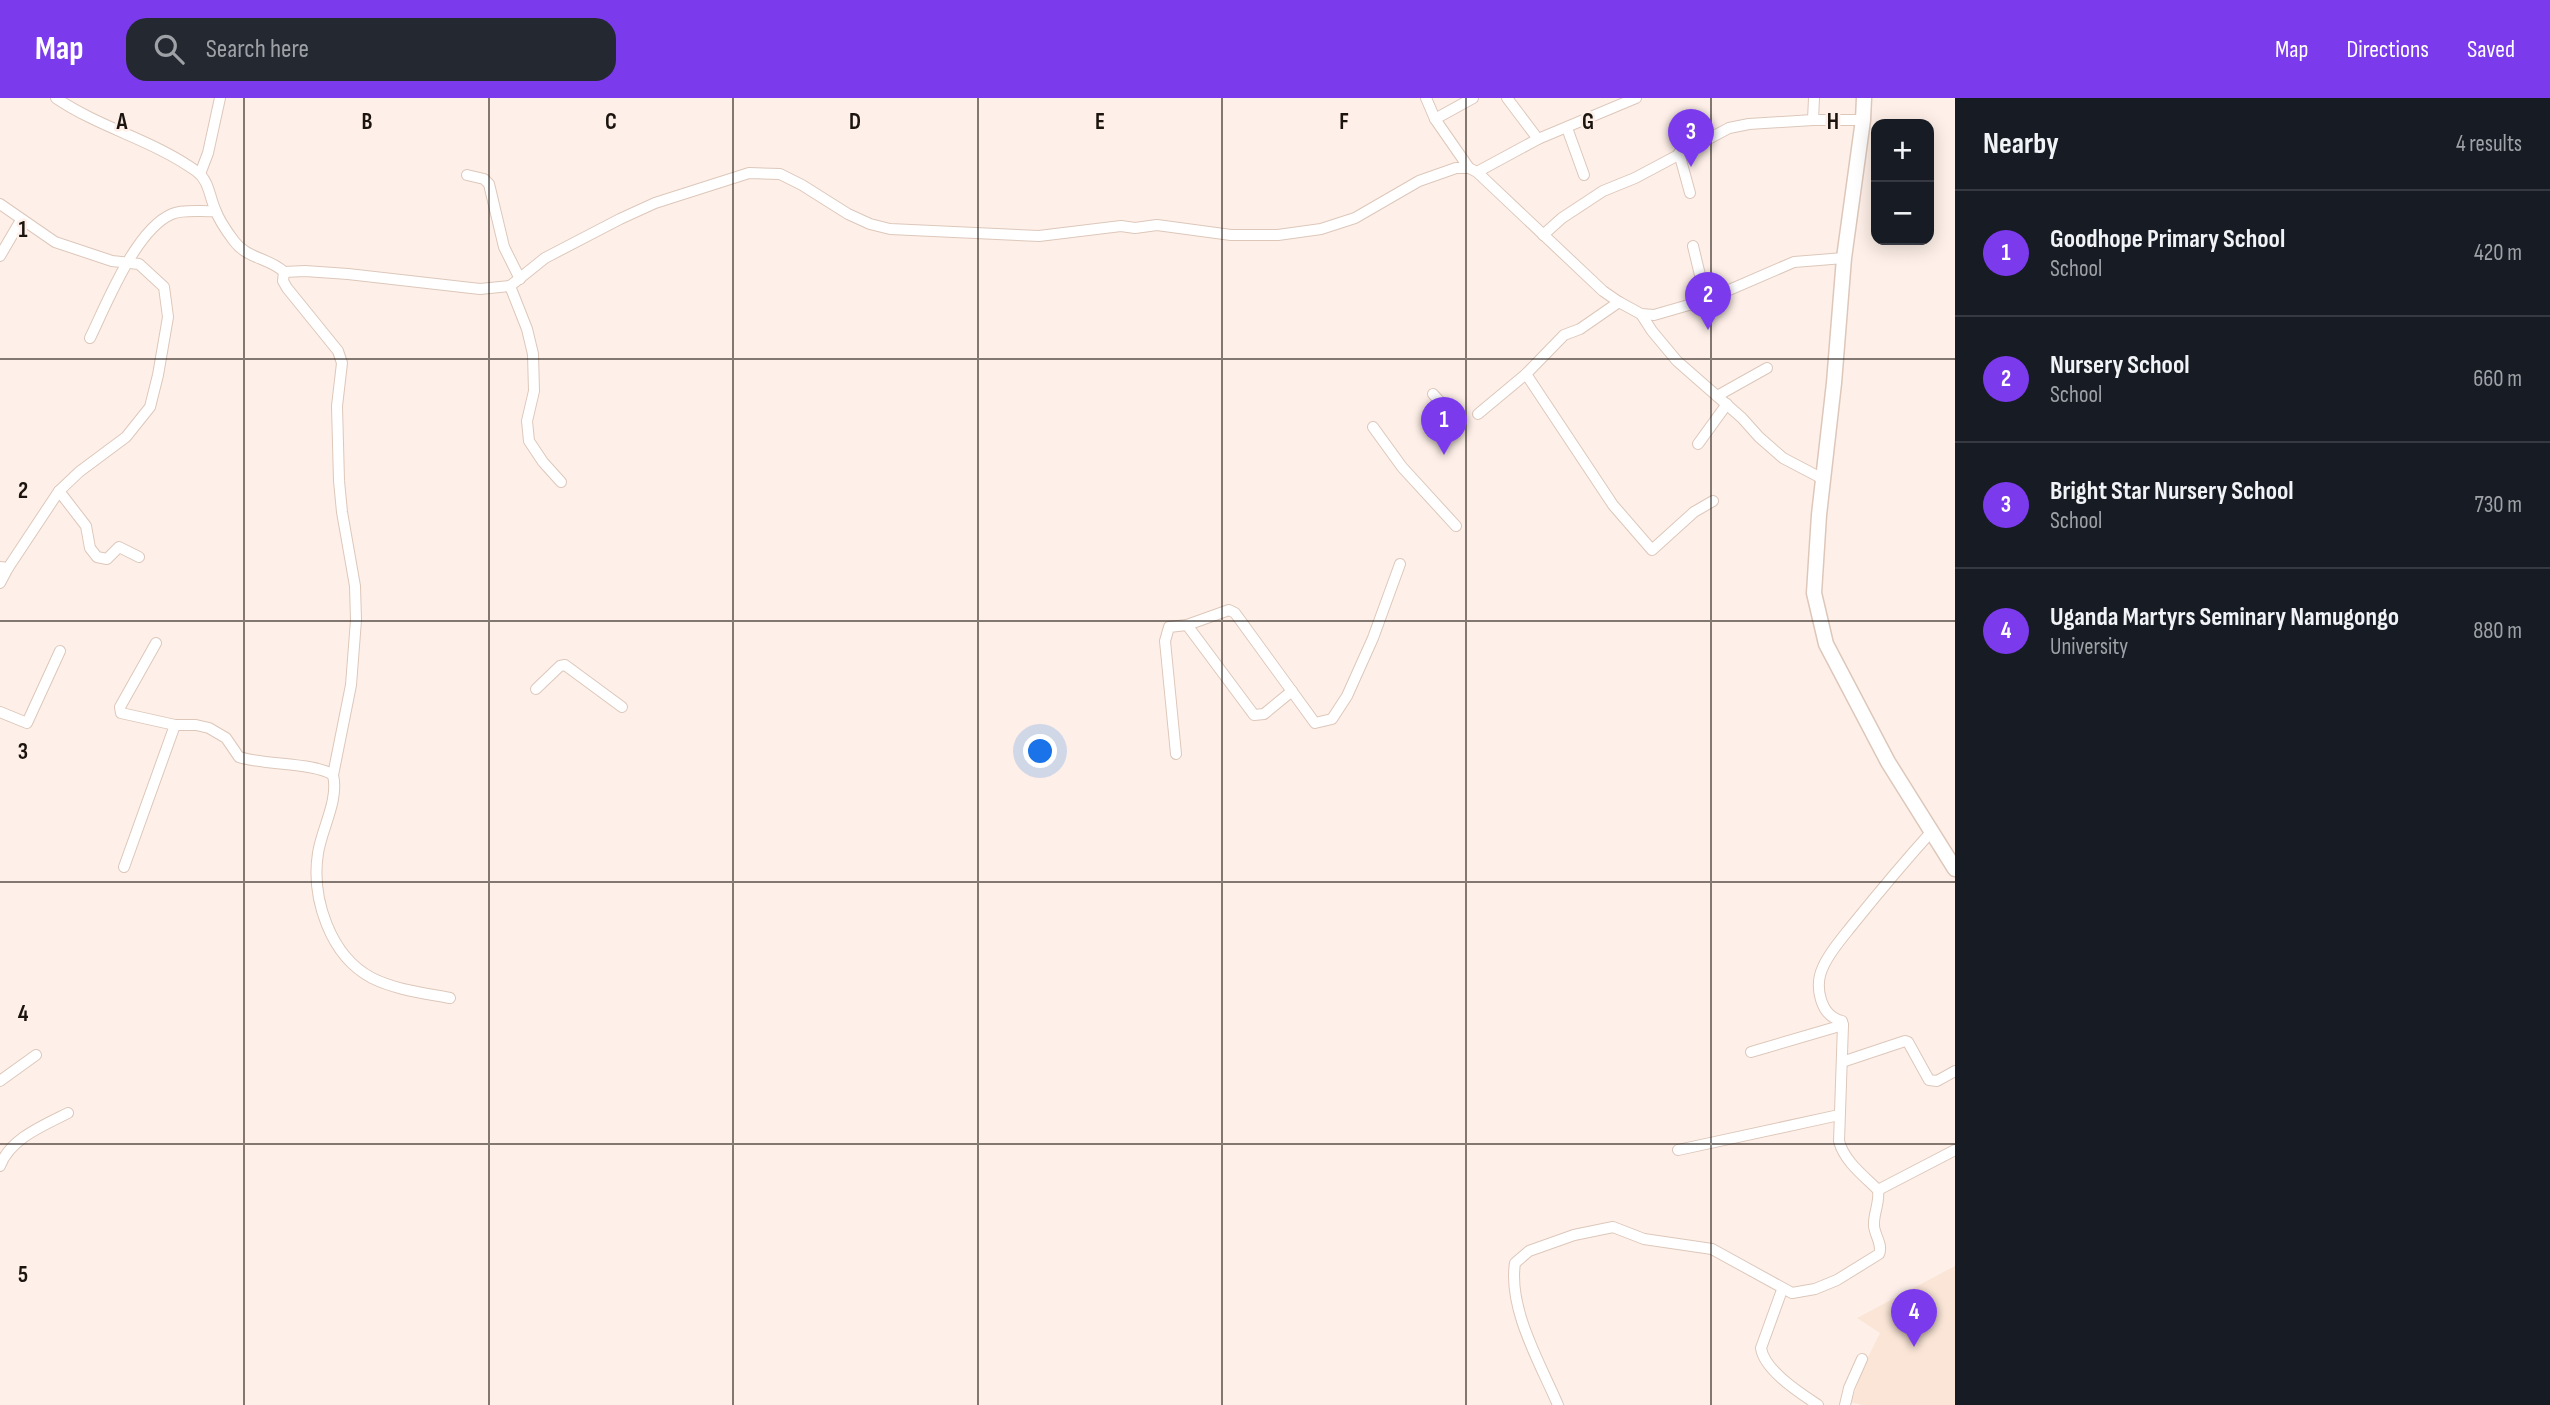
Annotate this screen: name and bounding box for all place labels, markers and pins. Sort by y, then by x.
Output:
pin: 3 [1668,109,1714,167]
pin: 2 [1685,272,1731,330]
pin: 1 [1421,397,1467,455]
pin: 4 [1891,1289,1937,1347]

